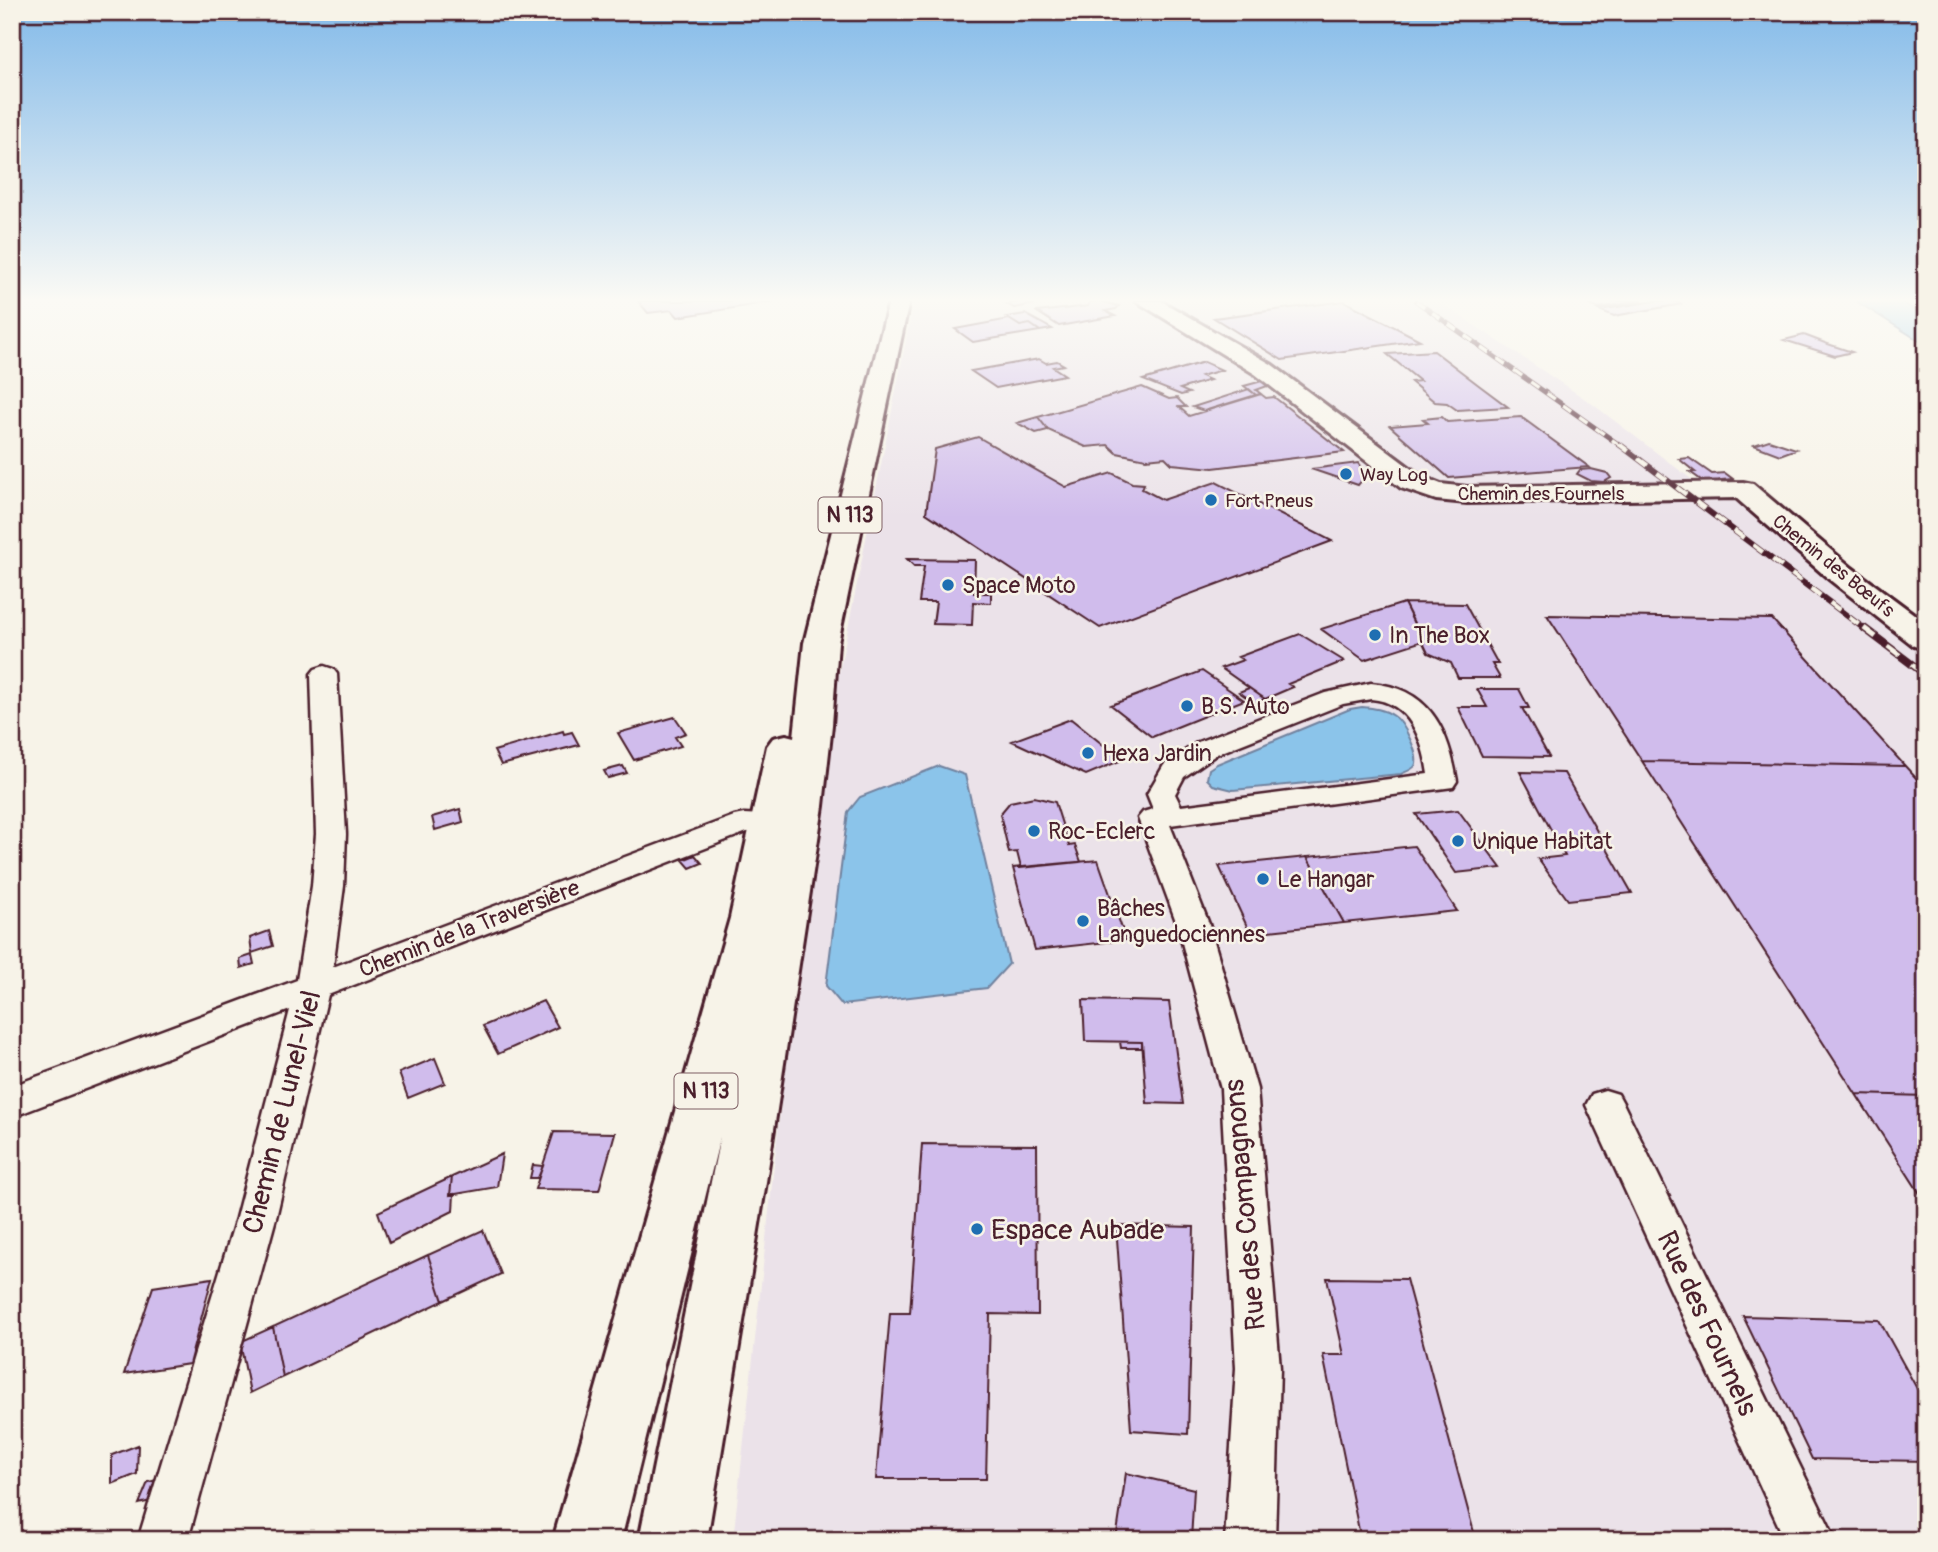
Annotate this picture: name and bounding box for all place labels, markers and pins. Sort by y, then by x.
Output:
place label: Way Log [1360,463,1428,487]
marker: Way Log [1338,466,1354,482]
place label: Fort Pneus [1225,489,1313,513]
marker: Fort Pneus [1203,492,1219,508]
place label: Space Moto [962,571,1076,600]
marker: Space Moto [940,577,956,593]
place label: In The Box [1389,621,1490,650]
marker: In The Box [1367,627,1383,643]
place label: B.S. Auto [1201,692,1290,721]
marker: B.S. Auto [1179,698,1195,714]
place label: Hexa Jardin [1102,739,1212,768]
marker: Hexa Jardin [1080,745,1096,761]
place label: Roc-Eclerc [1048,817,1156,846]
marker: Roc-Eclerc [1026,823,1042,839]
place label: Unique Habitat [1472,827,1613,856]
marker: Unique Habitat [1450,833,1466,849]
place label: Le Hangar [1277,865,1374,894]
marker: Le Hangar [1255,871,1271,887]
place label: Bâches Languedociennes [1097,894,1265,949]
marker: Bâches Languedociennes [1075,913,1091,929]
place label: Espace Aubade [991,1213,1164,1248]
marker: Espace Aubade [969,1221,985,1237]

